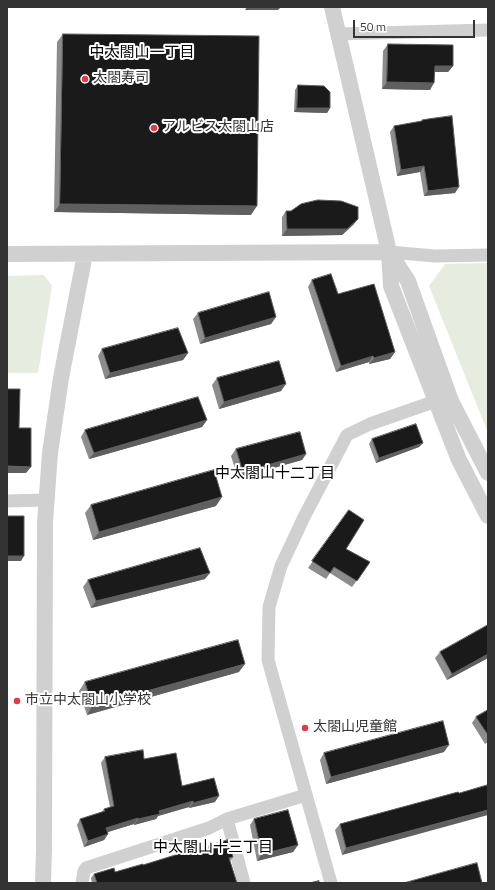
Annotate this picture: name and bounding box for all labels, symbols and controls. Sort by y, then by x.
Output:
scale bar [355,12,477,38]
text: 50 m [360,17,386,36]
district label: 中太閤山一丁目 [90,44,194,62]
place label: 太閤寿司 [93,71,149,87]
marker: 太閤寿司 [80,74,90,84]
place label: アルビス太閤山店 [162,120,274,136]
marker: アルビス太閤山店 [149,123,159,133]
district label: 中太閤山十二丁目 [215,465,335,483]
place label: 市立中太閤山小学校 [25,693,151,709]
marker: 市立中太閤山小学校 [12,696,22,706]
place label: 太閤山児童館 [313,720,397,736]
marker: 太閤山児童館 [300,723,310,733]
district label: 中太閤山十三丁目 [153,839,273,857]

